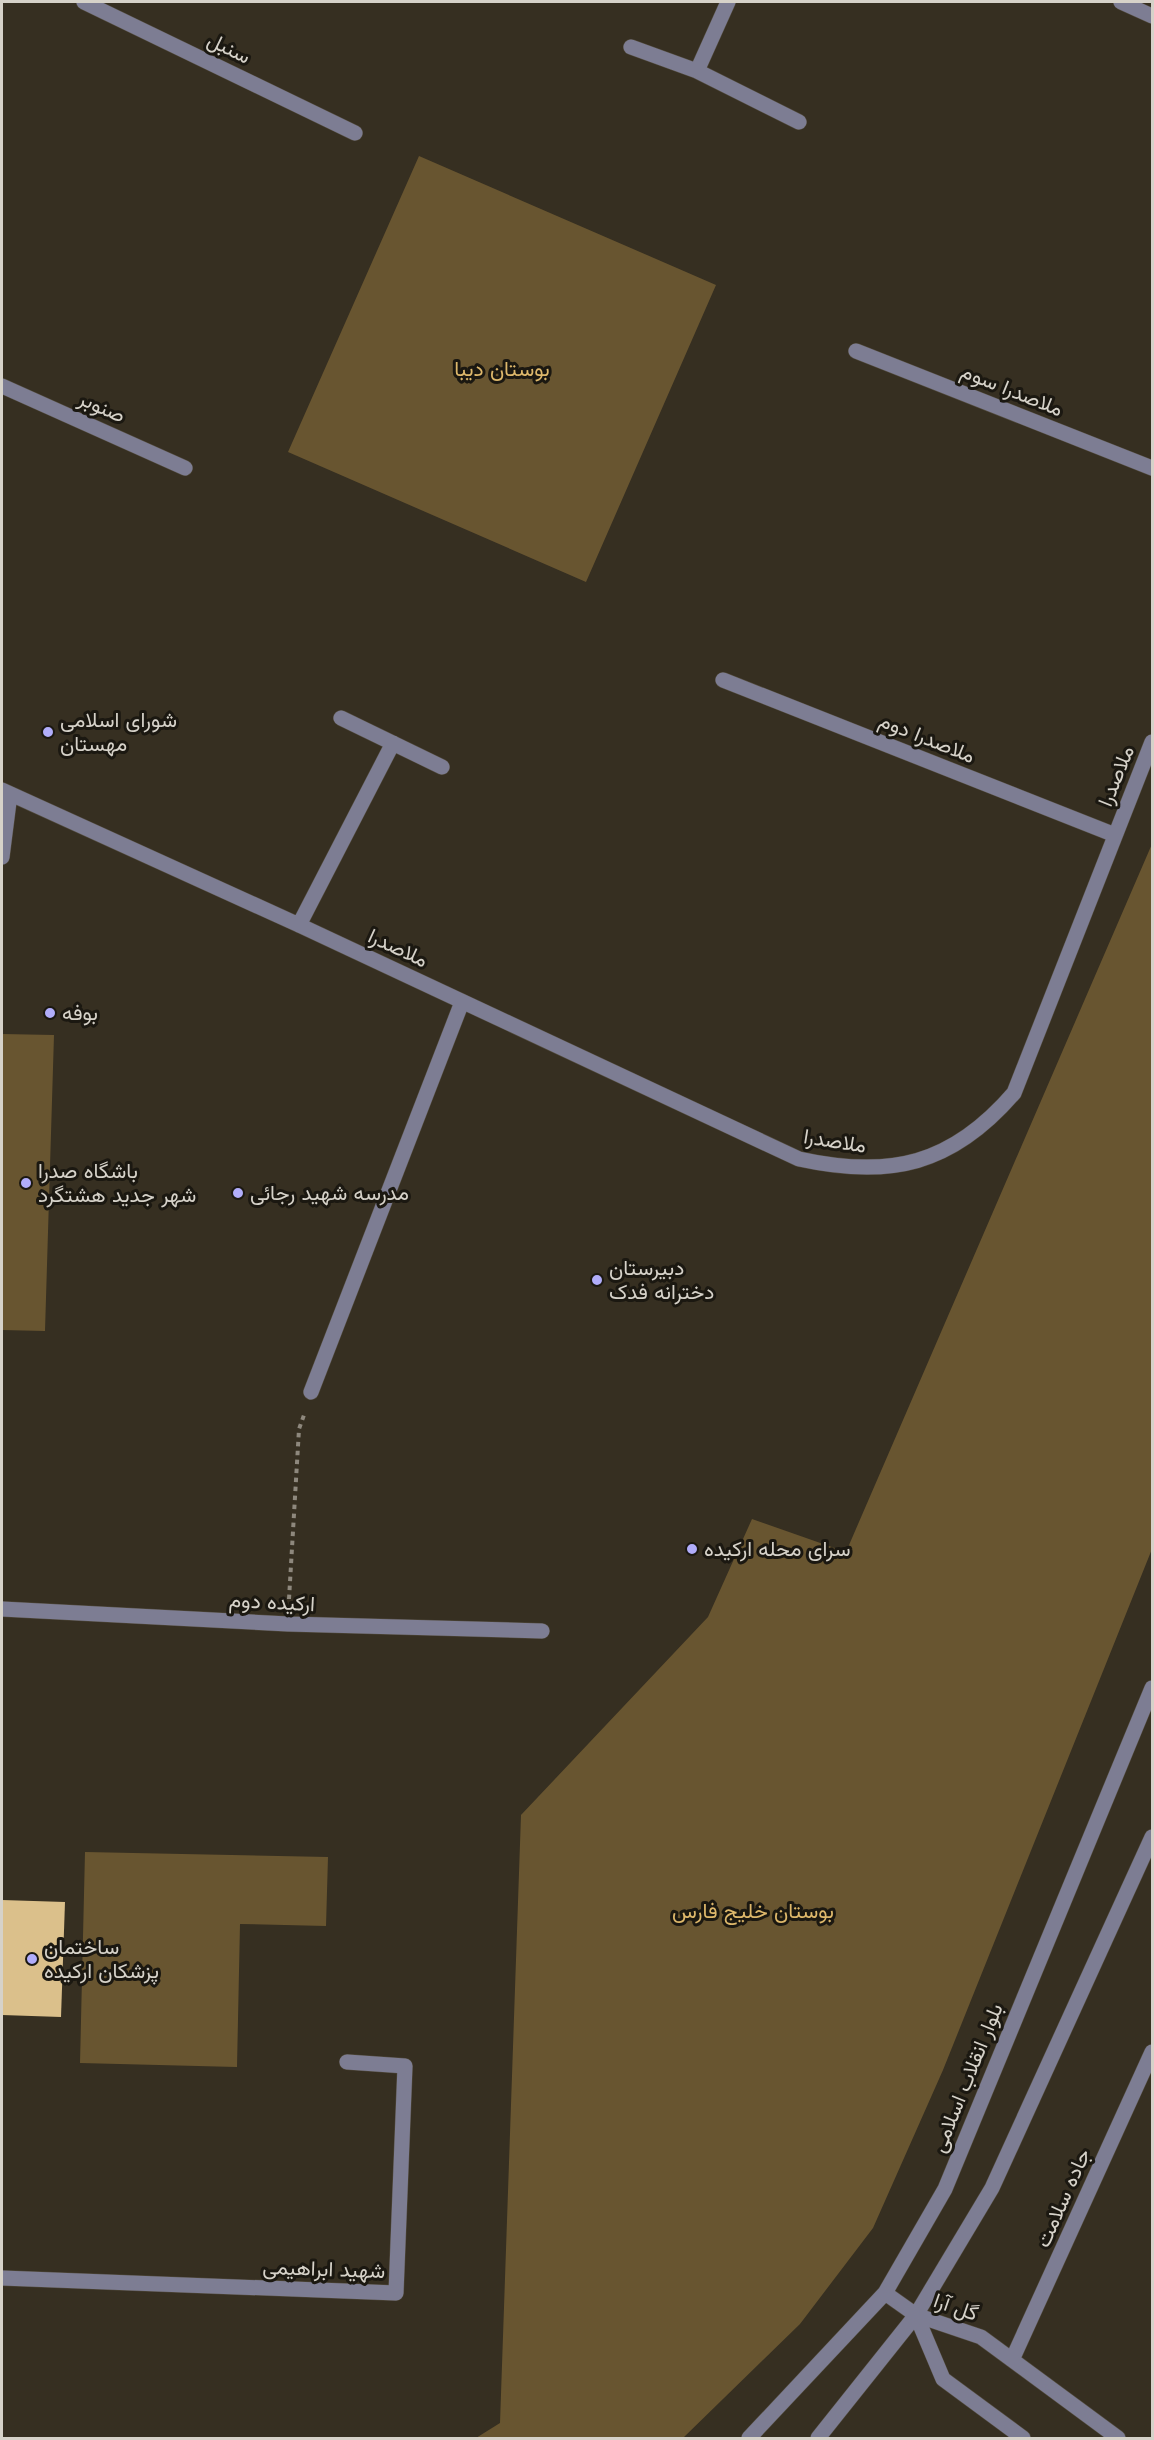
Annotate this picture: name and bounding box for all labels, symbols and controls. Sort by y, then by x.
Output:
street label: سنبل [202,25,256,71]
park label: بوستان دیبا [454,354,550,384]
street label: ملاصدرا سوم [956,356,1068,424]
street label: صنوبر [73,383,130,431]
place label: شورای اسلامی مهستان [60,705,177,759]
street label: ملاصدرا دوم [874,705,980,771]
marker: شورای اسلامی مهستان [41,725,55,739]
street label: ملاصدرا [1090,741,1142,811]
street label: ملاصدرا [363,921,433,975]
place label: بوفه [62,998,98,1028]
marker: بوفه [43,1006,57,1020]
street label: ملاصدرا [801,1121,869,1161]
place label: باشگاه صدرا شهر جدید هشتگرد [38,1156,196,1210]
marker: باشگاه صدرا شهر جدید هشتگرد [19,1176,33,1190]
place label: مدرسه شهید رجائی [250,1178,409,1208]
marker: مدرسه شهید رجائی [231,1186,245,1200]
place label: دبیرستان دخترانه فدک [609,1253,714,1307]
marker: دبیرستان دخترانه فدک [590,1273,604,1287]
place label: سرای محله ارکیده [704,1534,851,1564]
marker: سرای محله ارکیده [685,1542,699,1556]
street label: ارکیده دوم [228,1585,316,1619]
park label: بوستان خلیج فارس [672,1896,834,1926]
place label: ساختمان پزشکان ارکیده [44,1932,159,1986]
marker: ساختمان پزشکان ارکیده [25,1952,39,1966]
street label: بلوار انقلاب اسلامی [923,1999,1011,2157]
street label: جاده سلامت [1028,2144,1098,2252]
street label: شهید ابراهیمی [262,2252,386,2286]
street label: گل آرا [930,2285,982,2329]

